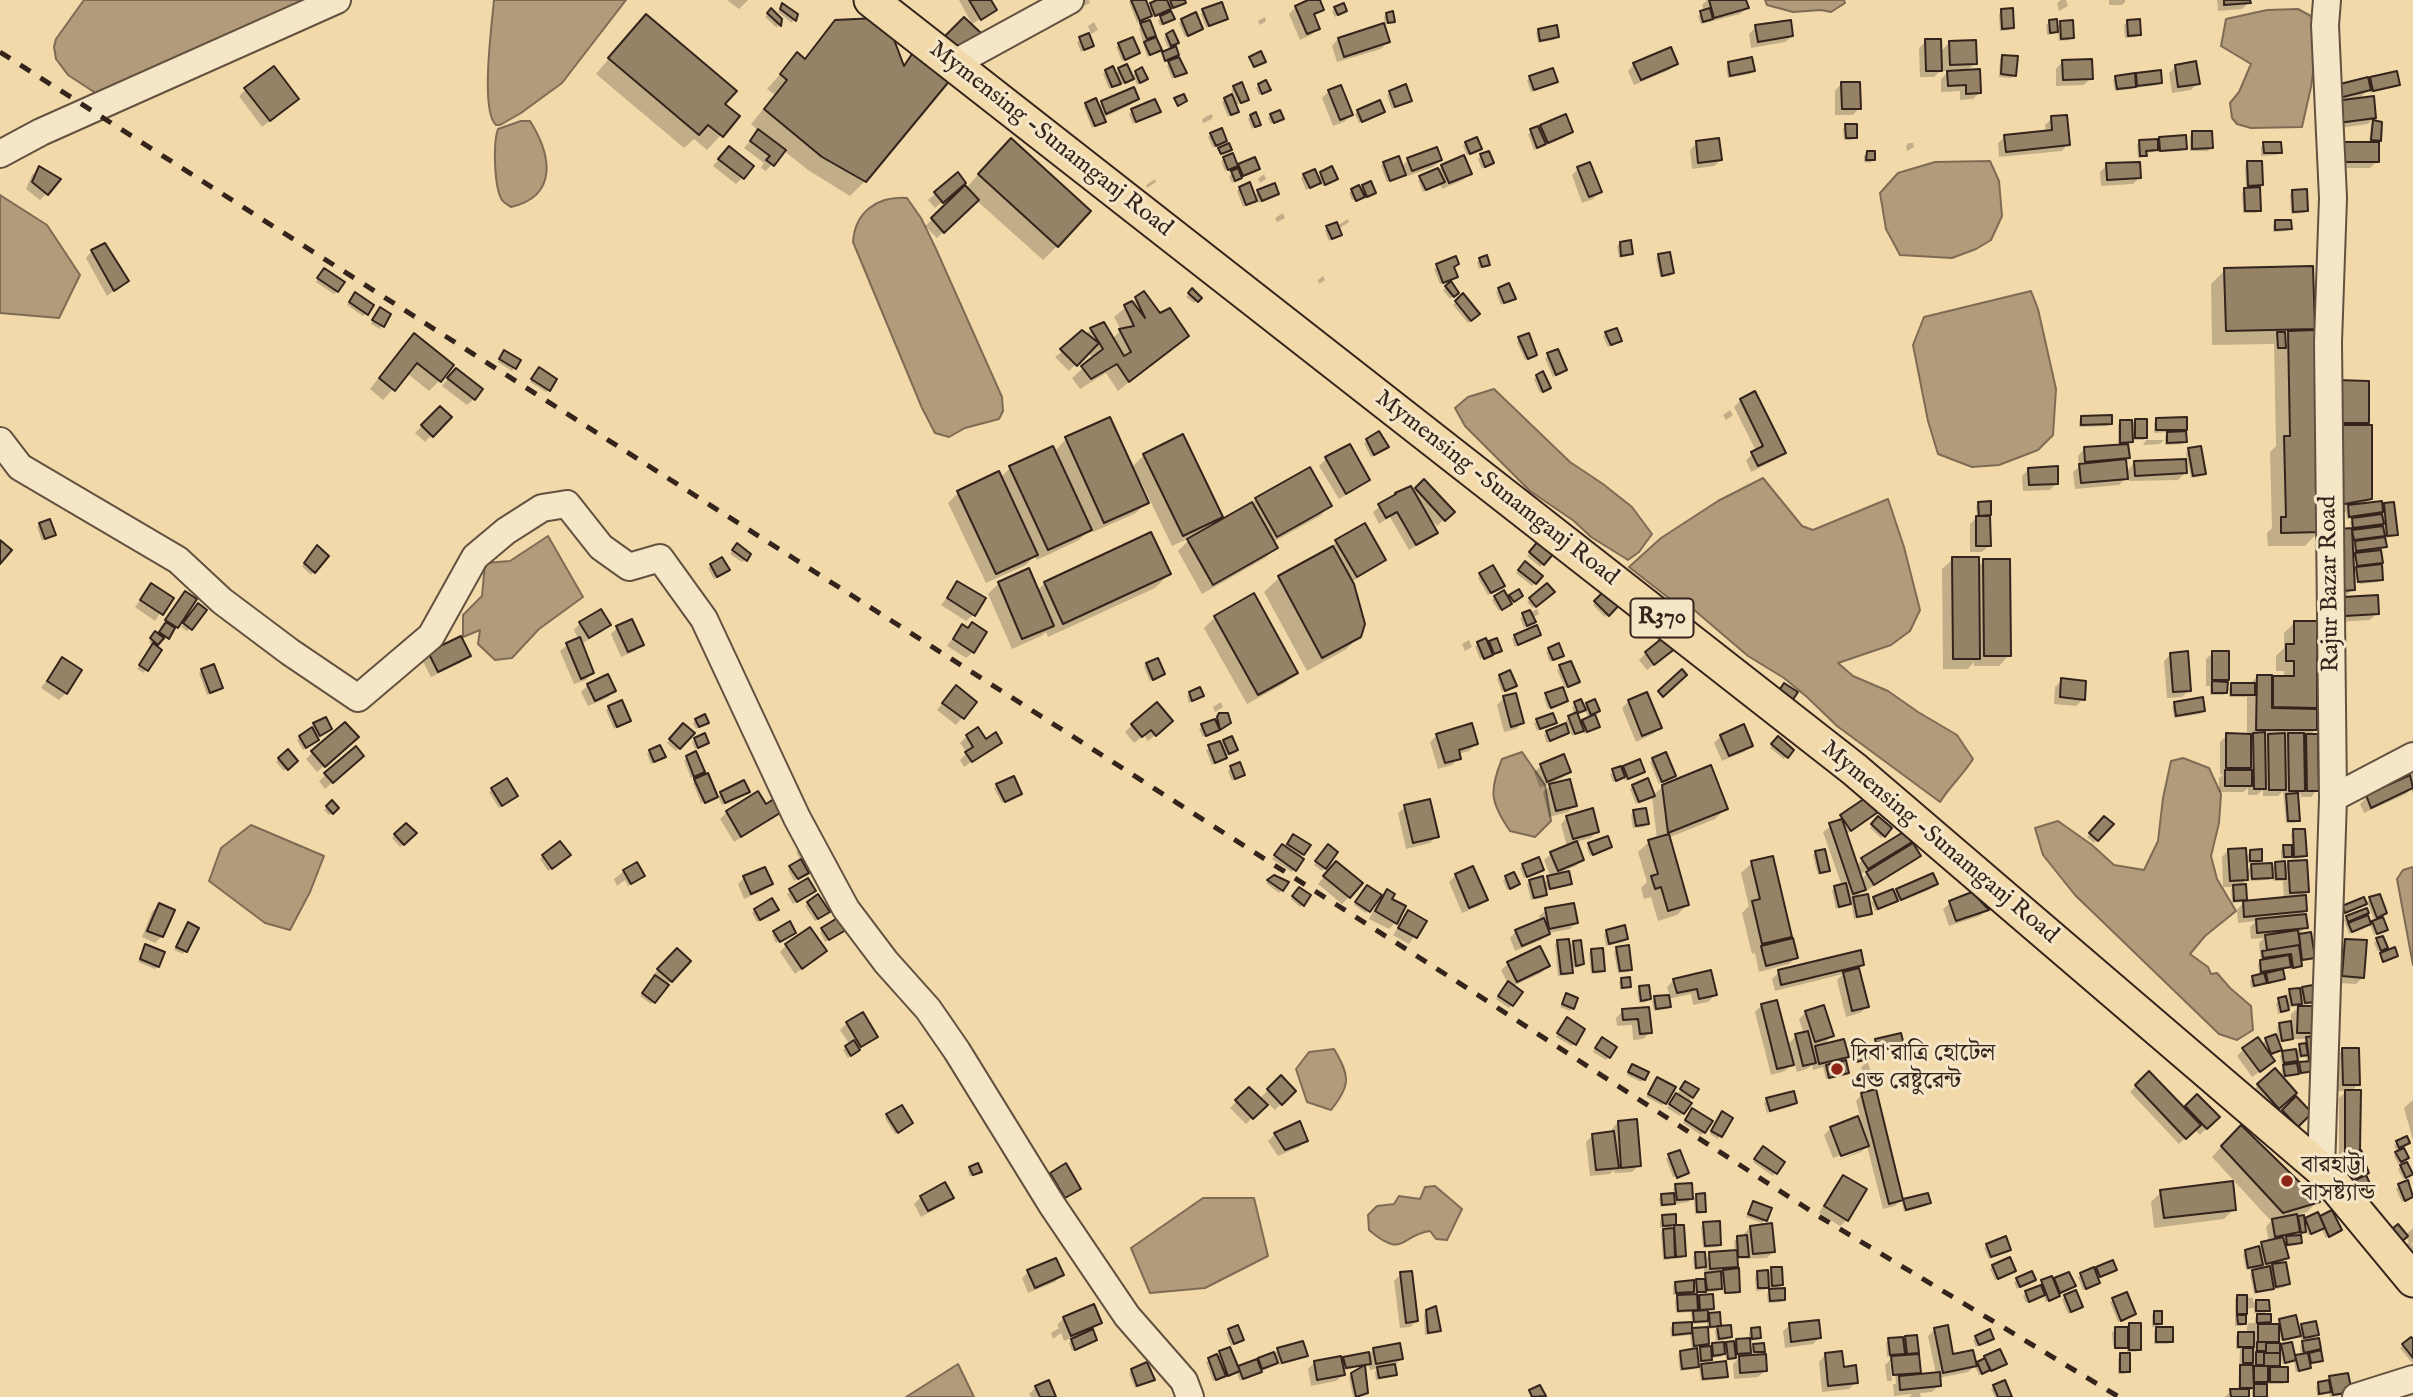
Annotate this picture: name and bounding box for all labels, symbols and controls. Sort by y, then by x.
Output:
street label: Mymensing -Sunamganj Road [923,36,1177,244]
street label: Mymensing -Sunamganj Road [1369,385,1623,593]
street label: Rajur Bazar Road [2315,495,2347,673]
road number: R370 [1630,598,1694,638]
street label: Mymensing -Sunamganj Road [1815,735,2063,951]
place label: দিবা রাত্রি হোটেল এন্ড রেষ্টুরেন্ট [1851,1041,1995,1097]
marker: দিবা রাত্রি হোটেল এন্ড রেষ্টুরেন্ট [1829,1061,1845,1077]
place label: বারহাট্টা বাসষ্ট্যান্ড [2301,1153,2375,1209]
marker: বারহাট্টা বাসষ্ট্যান্ড [2279,1173,2295,1189]

